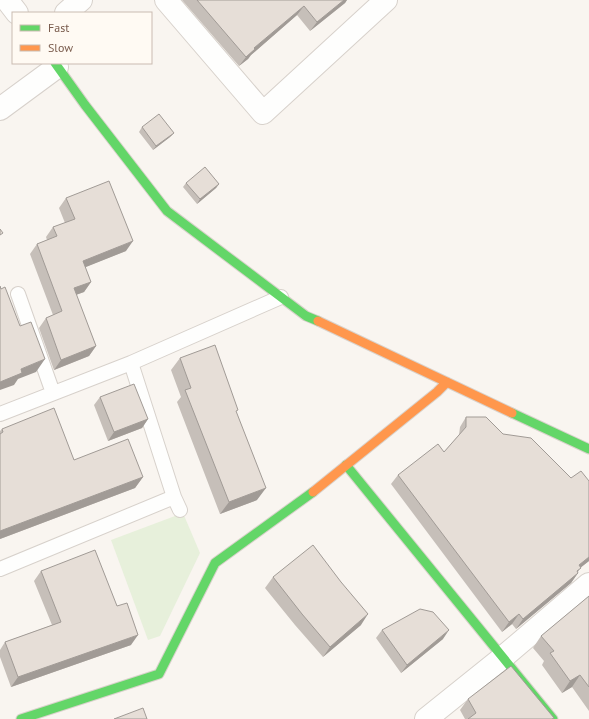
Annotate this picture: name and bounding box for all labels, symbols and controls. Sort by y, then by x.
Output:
legend [12,12,152,64]
text: Fast [48,20,69,35]
text: Slow [48,40,73,55]

